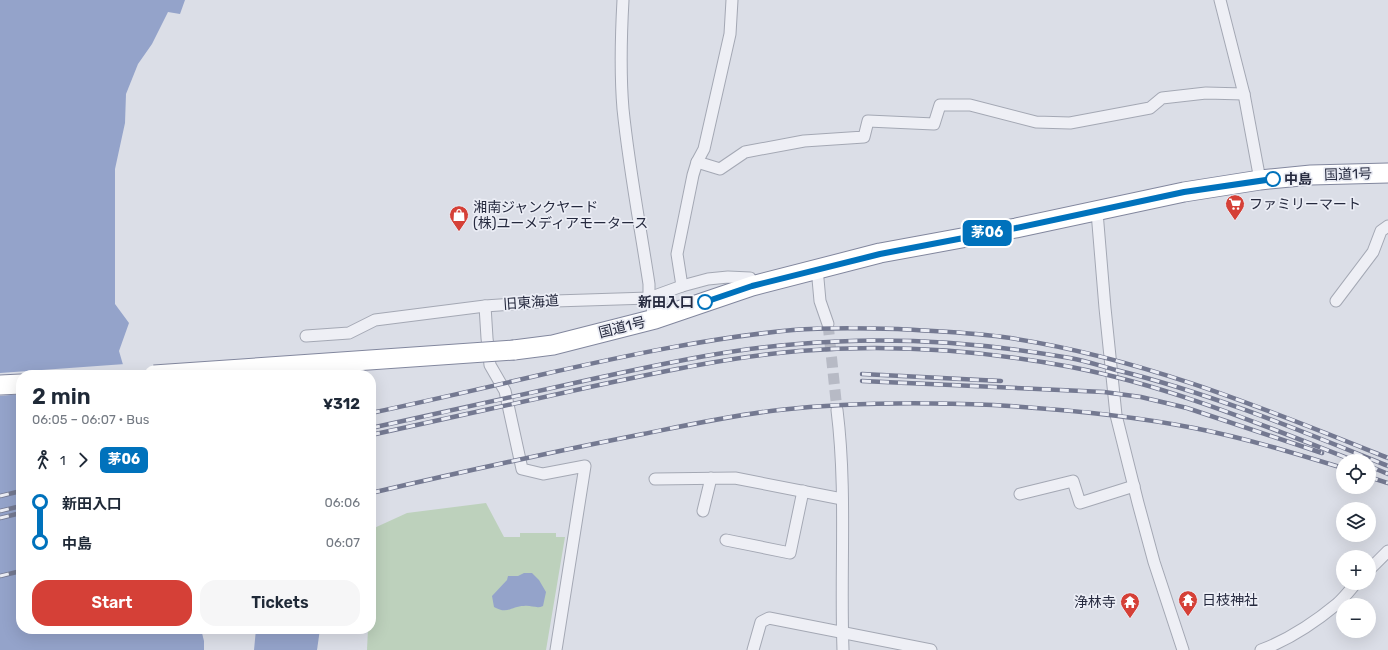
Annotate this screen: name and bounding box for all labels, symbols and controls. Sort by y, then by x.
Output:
street label: 国道1号 [1324,165,1372,184]
marker: 中島 [1265,171,1281,187]
place label: 中島 [1284,171,1312,188]
supermarket icon: ファミリーマート [1224,193,1246,221]
place label: ファミリーマート [1249,196,1361,213]
place label: 湘南ジャンクヤード (株)ユーメディアモータース [473,199,648,232]
shop icon: 湘南ジャンクヤード (株)ユーメディアモータース [448,204,470,232]
line badge: 茅06 [964,220,1010,246]
text: 茅06 [971,224,1003,241]
street label: 旧東海道 [503,292,560,313]
place label: 新田入口 [638,294,694,311]
marker: 新田入口 [697,294,713,310]
street label: 国道1号 [597,313,647,342]
text: 2 min [32,383,91,410]
text: ¥312 [323,395,360,413]
text: 06:05 – 06:07 · Bus [32,412,149,427]
icon: walk [32,449,54,471]
icon: forward [72,449,94,471]
text: 茅06 [108,451,140,468]
text: 1 [60,453,66,468]
map controls [1336,454,1376,638]
button: locate [1336,454,1376,494]
text: 新田入口 [62,495,122,513]
text: 06:06 [324,495,360,510]
button: layers [1336,502,1376,542]
text: 中島 [62,535,92,553]
text: 06:07 [326,535,360,550]
button: + [1336,550,1376,590]
button: Start [32,580,192,626]
button: Tickets [200,580,360,626]
temple icon: 日枝神社 [1177,589,1199,617]
temple icon: 浄林寺 [1119,591,1141,619]
place label: 日枝神社 [1202,592,1258,609]
place label: 浄林寺 [1074,594,1116,611]
button: − [1336,598,1376,638]

